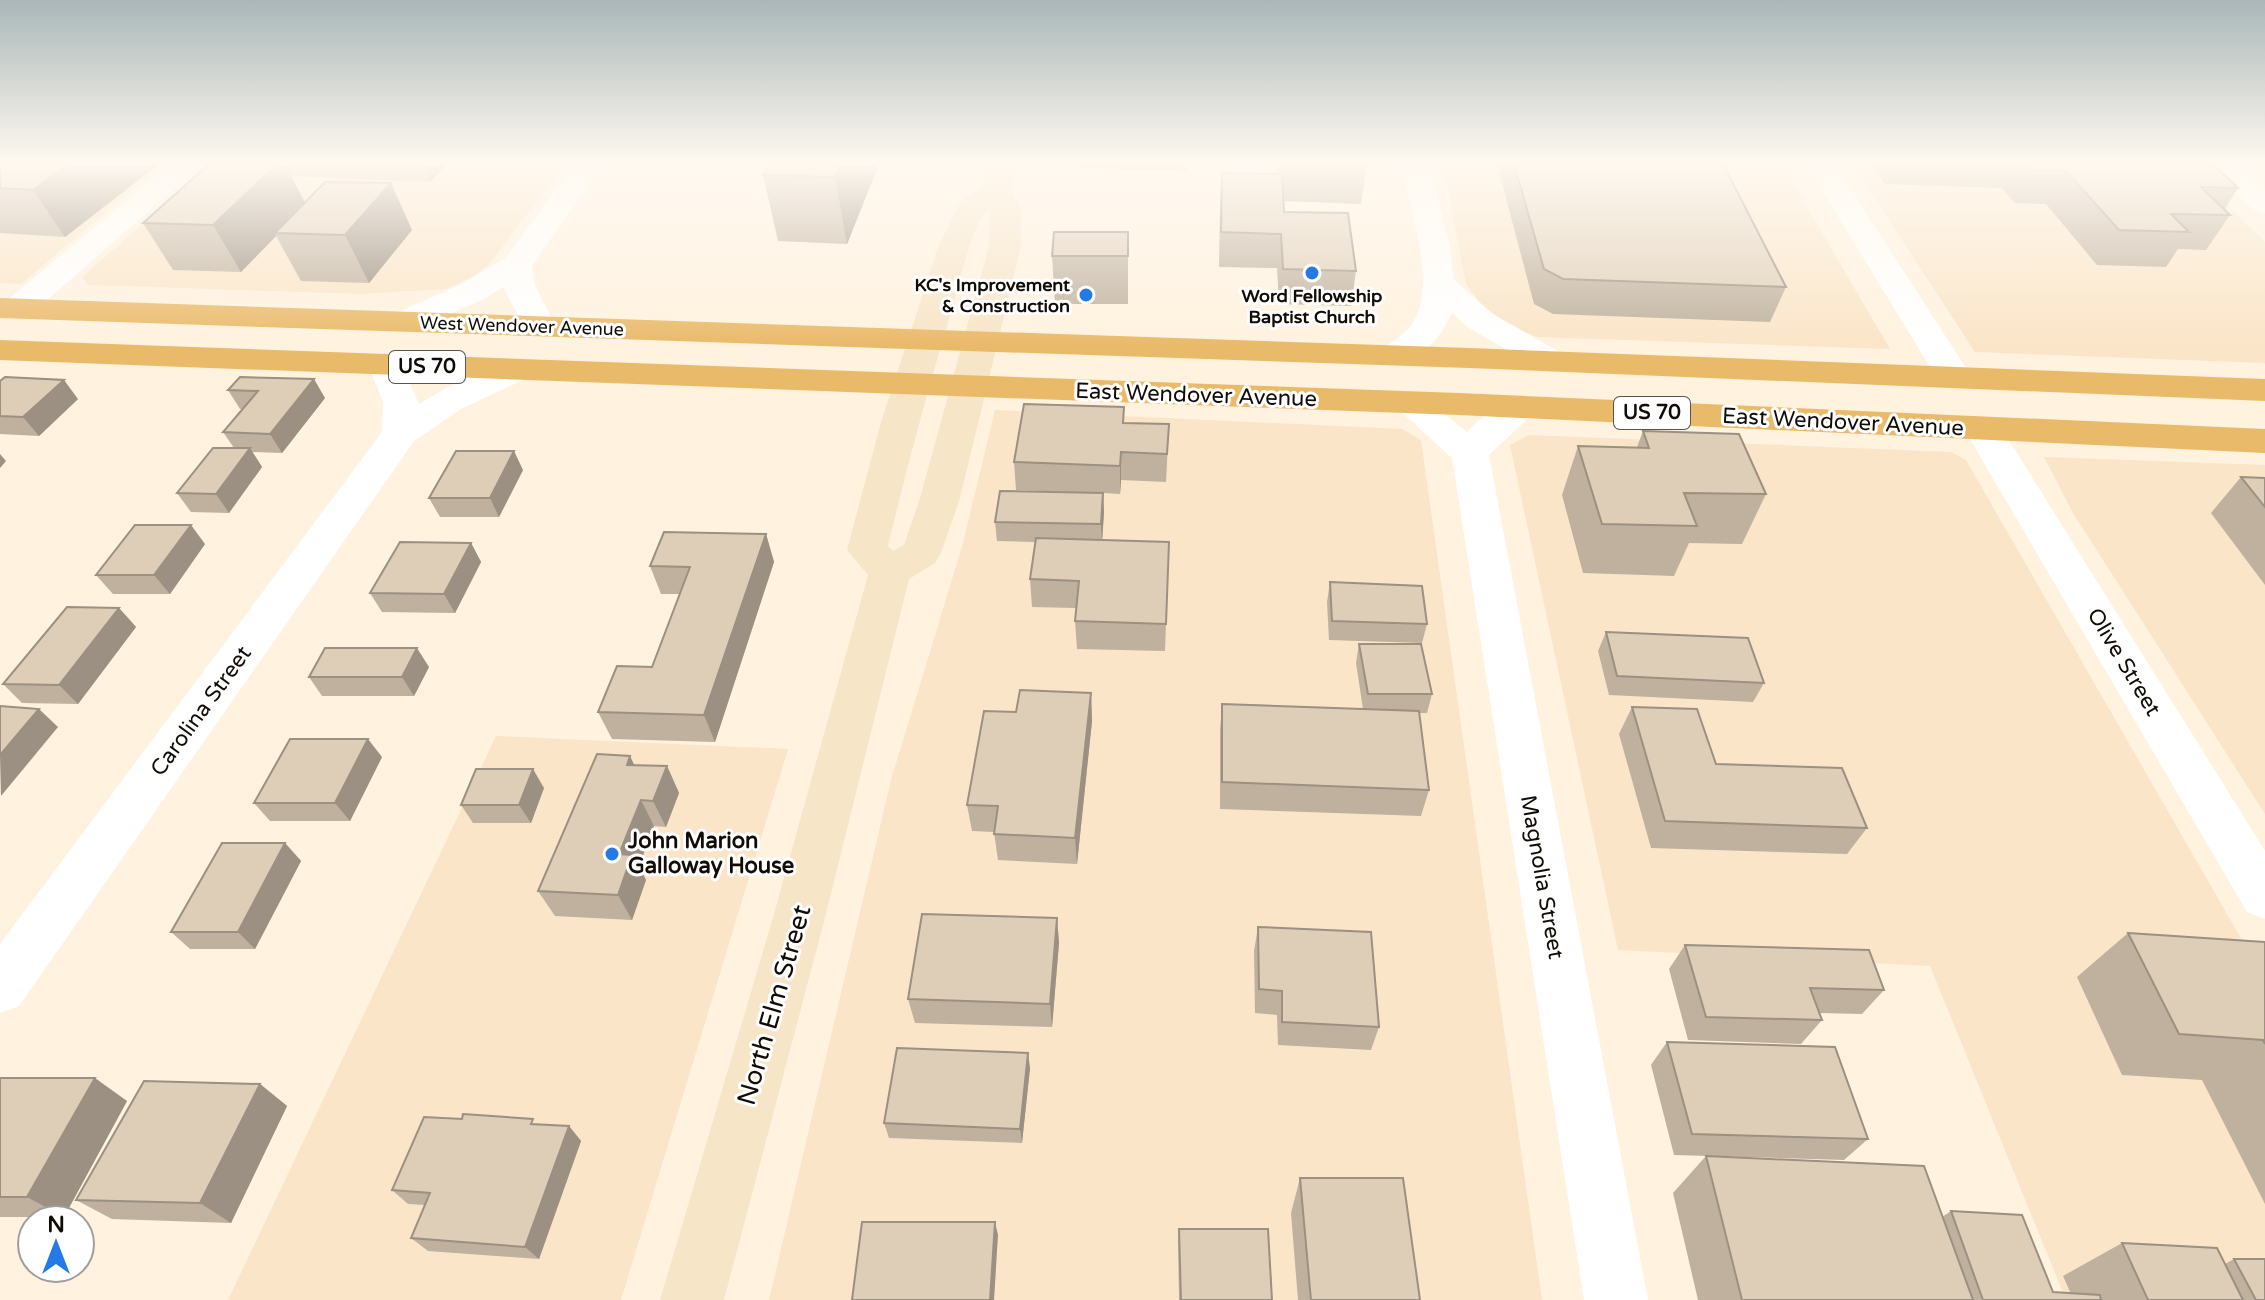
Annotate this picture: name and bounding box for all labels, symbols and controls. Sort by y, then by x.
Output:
marker: Word Fellowship Baptist Church [1303,264,1321,282]
place label: KC's Improvement & Construction [914,274,1070,317]
place label: Word Fellowship Baptist Church [1242,285,1382,328]
marker: KC's Improvement & Construction [1077,286,1095,304]
street label: West Wendover Avenue [420,311,624,341]
road number: US 70 [389,351,465,383]
street label: East Wendover Avenue [1075,378,1317,412]
road number: US 70 [1614,397,1690,429]
street label: East Wendover Avenue [1722,403,1964,441]
street label: Olive Street [2082,603,2166,721]
street label: Carolina Street [145,641,257,781]
street label: Magnolia Street [1515,793,1569,961]
place label: John Marion Galloway House [627,828,794,879]
marker: John Marion Galloway House [603,845,621,863]
street label: North Elm Street [731,901,817,1109]
north arrow [16,1204,96,1284]
text: N [47,1212,65,1238]

